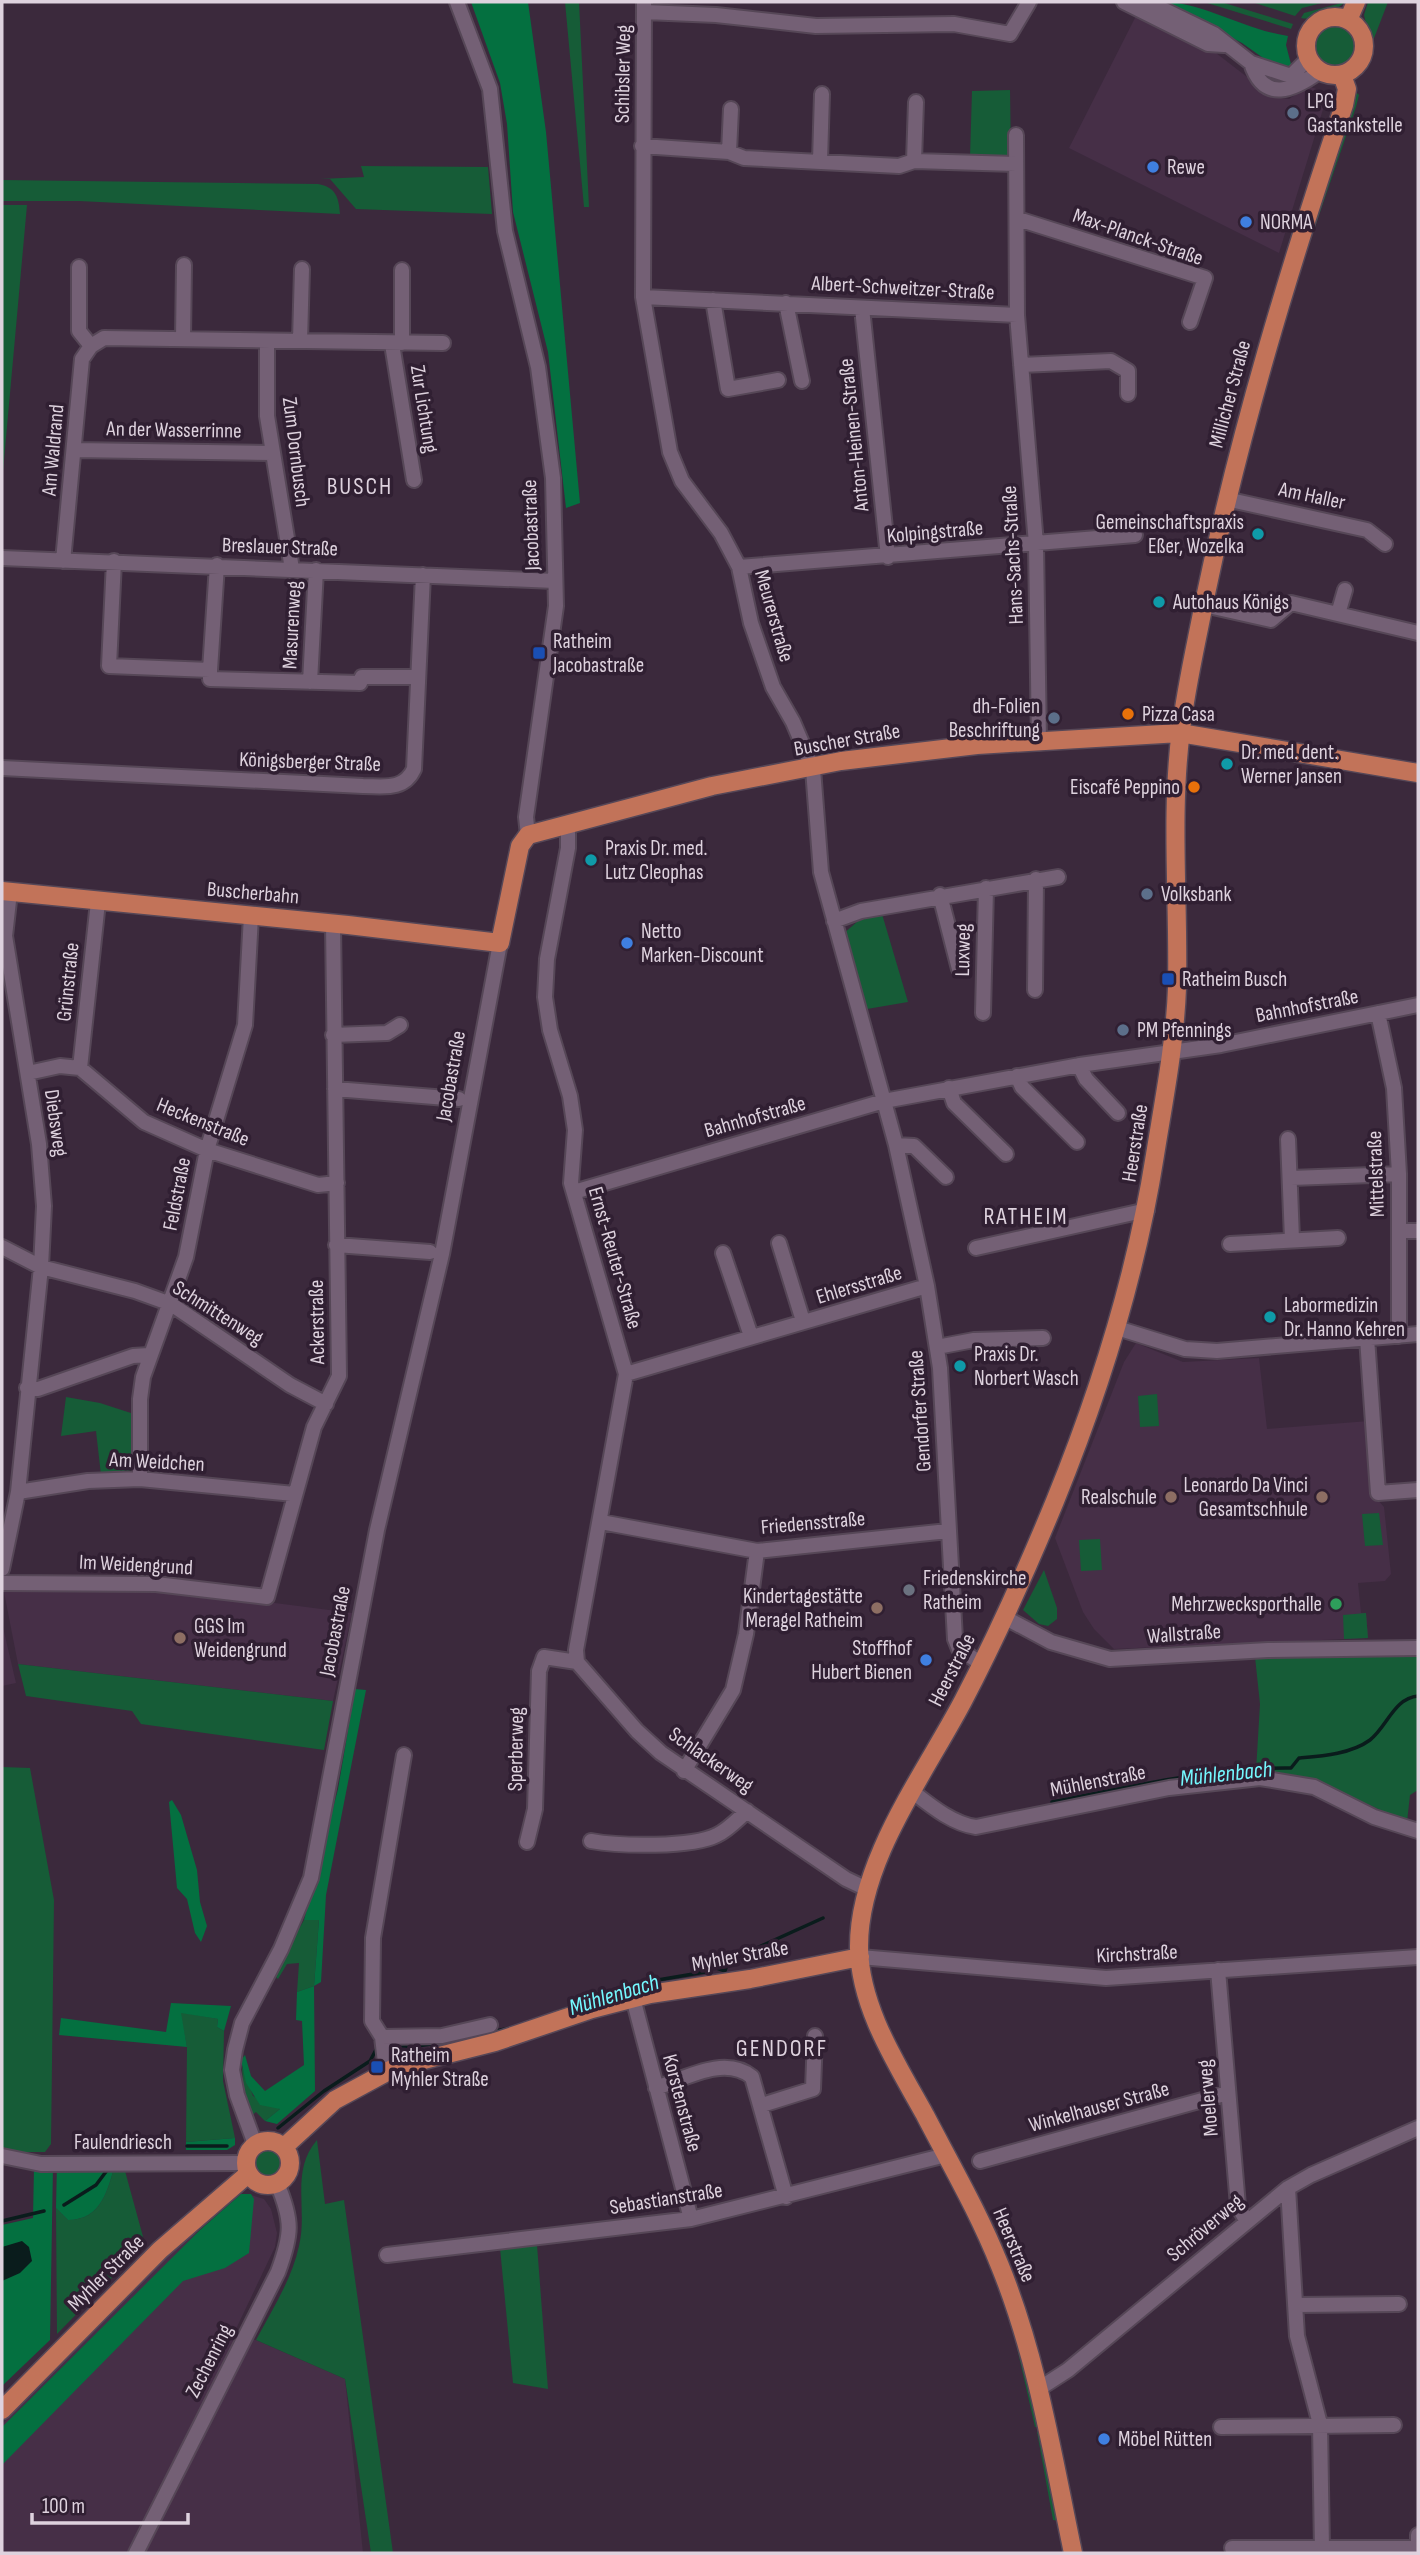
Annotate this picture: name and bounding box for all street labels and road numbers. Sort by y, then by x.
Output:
street label: Schibsler Weg [610,25,636,123]
street label: Max-Planck-Straße [1069,203,1207,271]
street label: Albert-Schweitzer-Straße [810,271,995,305]
street label: Millicher Straße [1204,338,1256,450]
street label: Anton-Heinen-Straße [834,357,875,514]
street label: Zur Lichtung [405,363,443,455]
street label: Zum Dornbusch [277,396,315,508]
street label: Am Waldrand [36,403,69,498]
street label: An der Wasserrinne [105,416,242,444]
street label: Am Haller [1276,477,1347,515]
street label: Jacobastraße [517,479,545,572]
street label: Hans-Sachs-Straße [997,485,1029,625]
street label: Kolpingstraße [886,515,984,549]
street label: Breslauer Straße [222,532,338,562]
street label: Meurerstraße [749,567,799,665]
street label: Masurenweg [277,580,307,670]
street label: Buscher Straße [792,718,902,762]
street label: Königsberger Straße [239,747,381,777]
street label: Buscherbahn [206,877,300,909]
street label: Luxweg [950,923,976,977]
street label: Grünstraße [51,941,85,1023]
street label: Bahnhofstraße [1254,984,1360,1028]
street label: Jacobastraße [431,1029,471,1124]
street label: Diebsweg [39,1088,73,1158]
street label: Bahnhofstraße [702,1091,808,1143]
street label: Heckenstraße [153,1092,253,1152]
street label: Heerstraße [1117,1102,1153,1184]
street label: Mittelstraße [1362,1130,1390,1218]
street label: Feldstraße [158,1155,196,1233]
street label: Ernst-Reuter-Straße [583,1184,647,1332]
street label: Ehlersstraße [813,1260,905,1310]
street label: Schmittenweg [168,1275,268,1351]
street label: Ackerstraße [304,1280,330,1365]
street label: Gendorfer Straße [903,1349,937,1473]
street label: Am Weidchen [108,1447,205,1477]
street label: Friedensstraße [760,1506,866,1540]
street label: Im Weidengrund [79,1550,193,1580]
street label: Jacobastraße [314,1584,356,1679]
street label: Wallstraße [1146,1619,1222,1649]
street label: Heerstraße [923,1629,981,1711]
street label: Sperberweg [503,1707,529,1791]
street label: Schlackerweg [664,1722,758,1798]
street label: Mühlenstraße [1048,1760,1148,1802]
street label: Myhler Straße [690,1935,790,1977]
street label: Kirchstraße [1096,1939,1178,1969]
street label: Korstenstraße [657,2052,707,2154]
street label: Moelerweg [1192,2059,1224,2137]
street label: Winkelhauser Straße [1026,2076,1172,2138]
street label: Faulendriesch [74,2130,172,2155]
street label: Sebastianstraße [608,2178,724,2220]
street label: Schröverweg [1162,2189,1248,2267]
street label: Heerstraße [987,2204,1041,2286]
street label: Myhler Straße [63,2230,149,2316]
street label: Zechenring [180,2320,238,2402]

